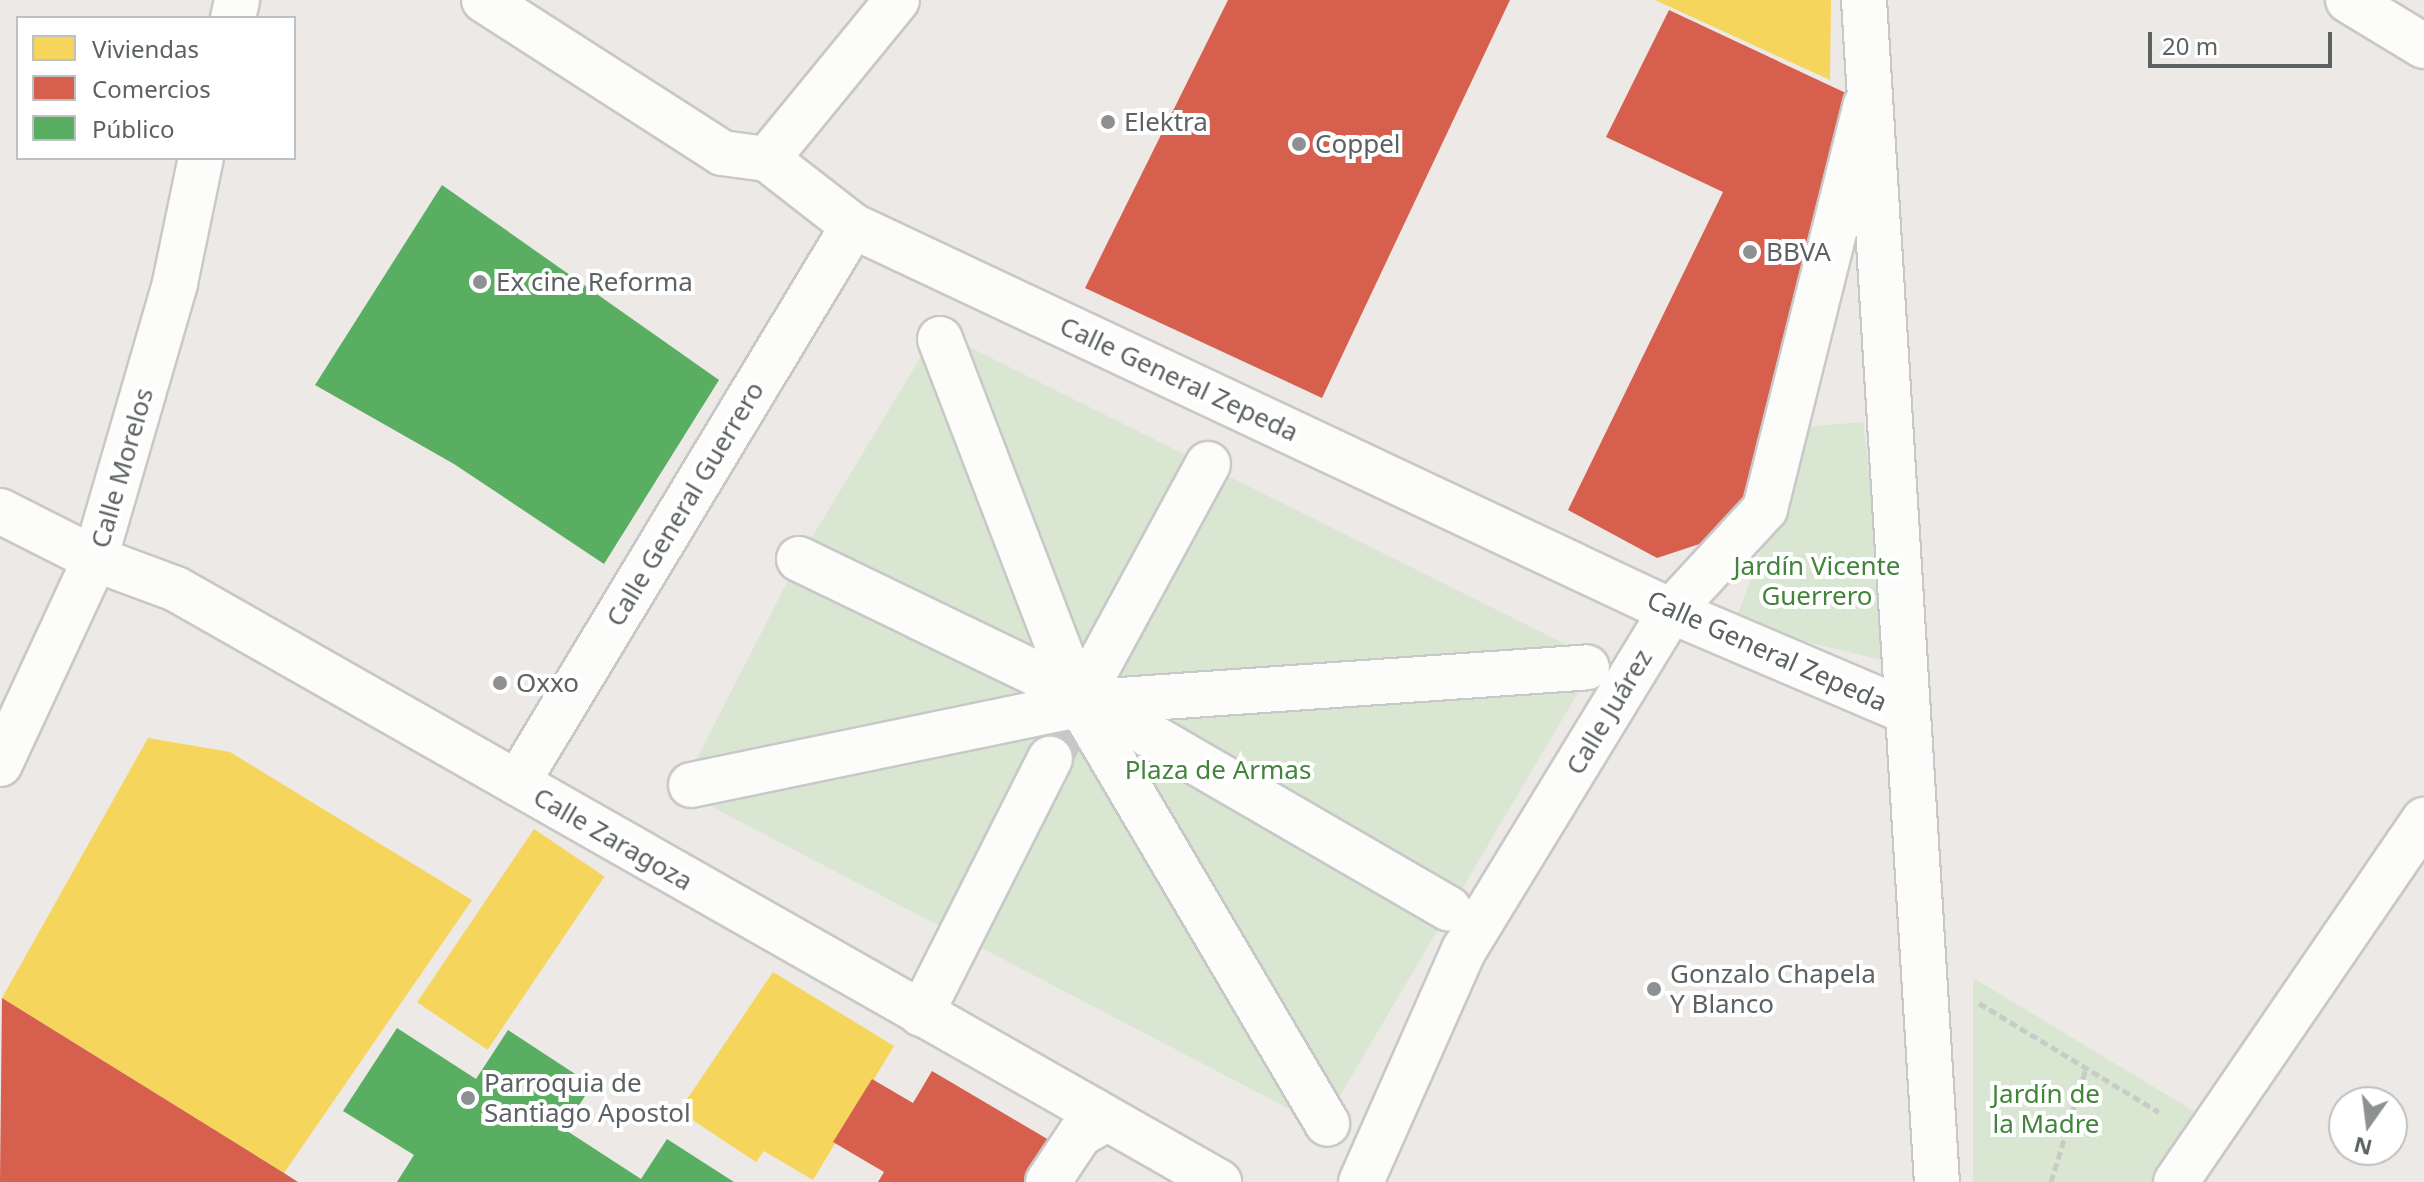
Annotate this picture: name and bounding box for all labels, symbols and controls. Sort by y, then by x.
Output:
legend [16,16,296,160]
scale bar [2152,16,2336,66]
text: 20 m [2162,29,2218,62]
text: Viviendas [92,32,199,65]
text: Comercios [92,72,211,105]
place label: Elektra [1124,106,1208,138]
text: Público [92,112,175,145]
marker: Elektra [1099,113,1117,131]
place label: Coppel [1315,128,1401,160]
marker: Coppel [1290,135,1308,153]
place label: BBVA [1766,236,1831,268]
marker: BBVA [1741,243,1759,261]
place label: Ex cine Reforma [496,266,693,298]
marker: Ex cine Reforma [471,273,489,291]
street label: Calle General Zepeda [1055,310,1303,448]
street label: Calle General Guerrero [600,376,770,632]
street label: Calle Morelos [84,384,160,552]
park label: Jardín Vicente Guerrero [1734,550,1900,612]
street label: Calle General Zepeda [1642,584,1892,718]
street label: Calle Juárez [1559,644,1659,780]
place label: Oxxo [516,667,579,699]
marker: Oxxo [491,674,509,692]
park label: Plaza de Armas [1125,754,1311,786]
street label: Calle Zaragoza [528,781,698,897]
place label: Gonzalo Chapela Y Blanco [1670,958,1876,1020]
marker: Gonzalo Chapela Y Blanco [1645,980,1663,998]
place label: Parroquia de Santiago Apostol [484,1067,691,1128]
park label: Jardín de la Madre [1992,1078,2100,1140]
north arrow [2328,1086,2408,1166]
marker: Parroquia de Santiago Apostol [459,1089,477,1107]
text: N [2350,1131,2375,1164]

